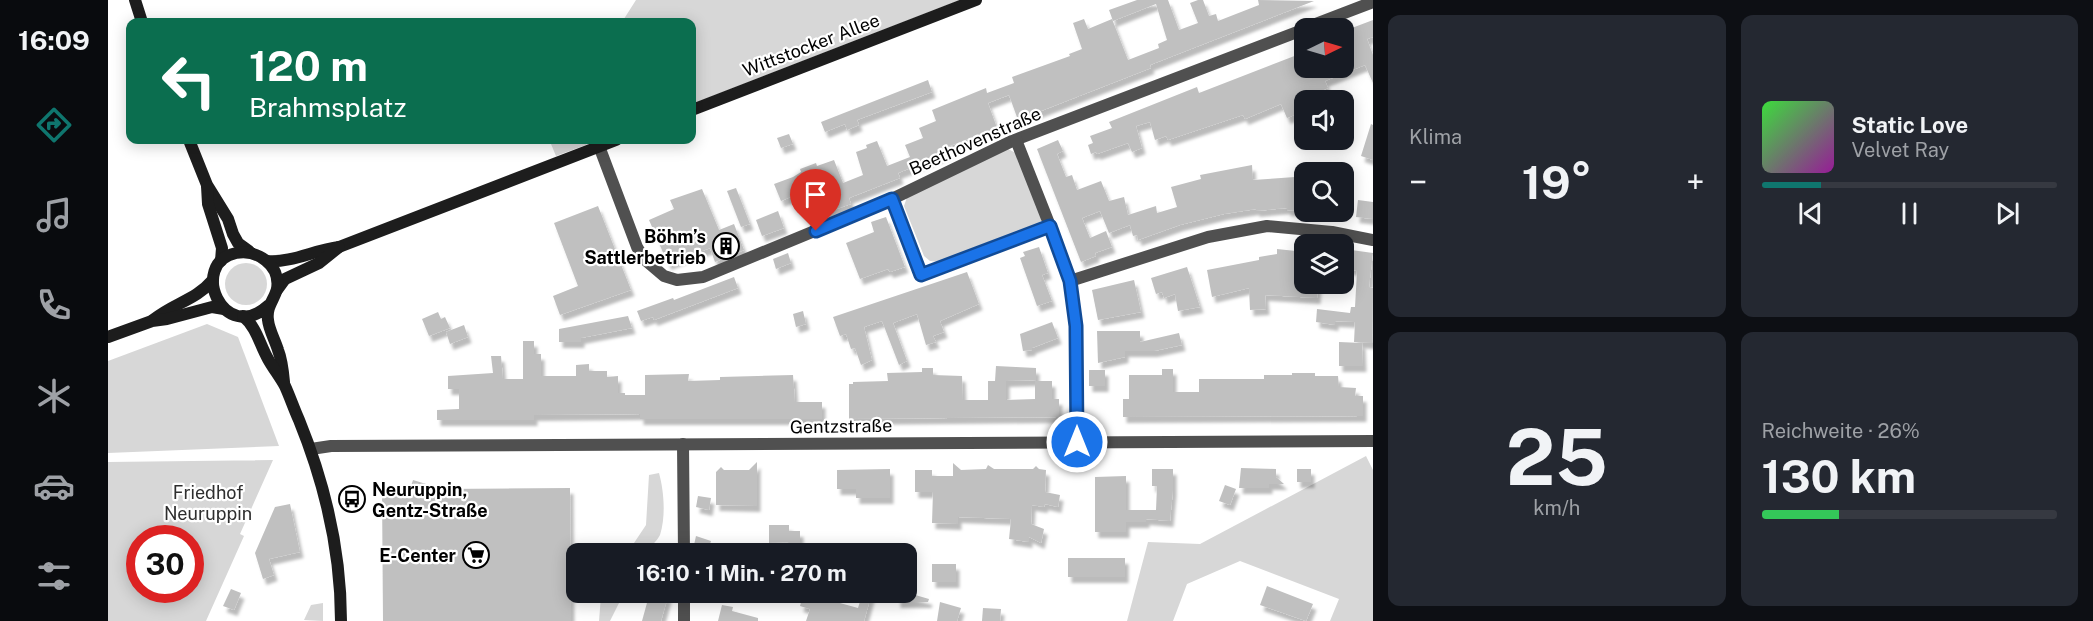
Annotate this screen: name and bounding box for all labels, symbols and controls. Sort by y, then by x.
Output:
street label: Wittstocker Allee [740,9,882,81]
north arrow [1294,18,1354,78]
map controls [1294,18,1354,294]
text: 16:09 [18,24,90,56]
text: 120 m [249,41,368,90]
icon: left [150,42,228,120]
button: sound [1294,90,1354,150]
text: Brahmsplatz [249,91,406,123]
street label: Beethovenstraße [906,102,1044,180]
icon: directions [33,104,75,146]
text: Static Love [1852,112,1968,138]
text: Klima [1409,125,1462,149]
text: Velvet Ray [1852,138,1949,162]
text: 19° [1522,156,1592,209]
button: search [1294,162,1354,222]
text: − [1409,163,1427,201]
text: + [1686,163,1705,201]
pin [790,169,841,231]
icon: arrive [799,178,832,211]
icon: music [33,194,75,236]
icon: previous [1794,197,1827,230]
icon: pause [1893,197,1926,230]
icon: next [1991,197,2024,230]
place label: Böhm’s Sattlerbetrieb [584,226,706,268]
building icon: Böhm’s Sattlerbetrieb [711,231,741,261]
button: layers [1294,234,1354,294]
icon: phone [33,284,75,326]
icon: climate [33,375,75,417]
position arrow [1045,410,1109,474]
text: 25 [1506,411,1608,503]
street label: Gentzstraße [790,415,892,437]
text: Reichweite · 26% [1762,419,1920,443]
text: 130 km [1762,450,1916,503]
icon: car [33,465,75,507]
place label: Neuruppin, Gentz-Straße [372,479,488,521]
park label: Friedhof Neuruppin [164,482,252,524]
bus stop icon: Neuruppin, Gentz-Straße [337,484,367,514]
text: km/h [1533,496,1580,520]
speed limit sign: 30 [126,525,204,603]
supermarket icon: E-Center [461,540,491,570]
place label: E-Center [379,545,457,566]
icon: filters [33,555,75,597]
text: 16:10 · 1 Min. · 270 m [636,560,847,586]

